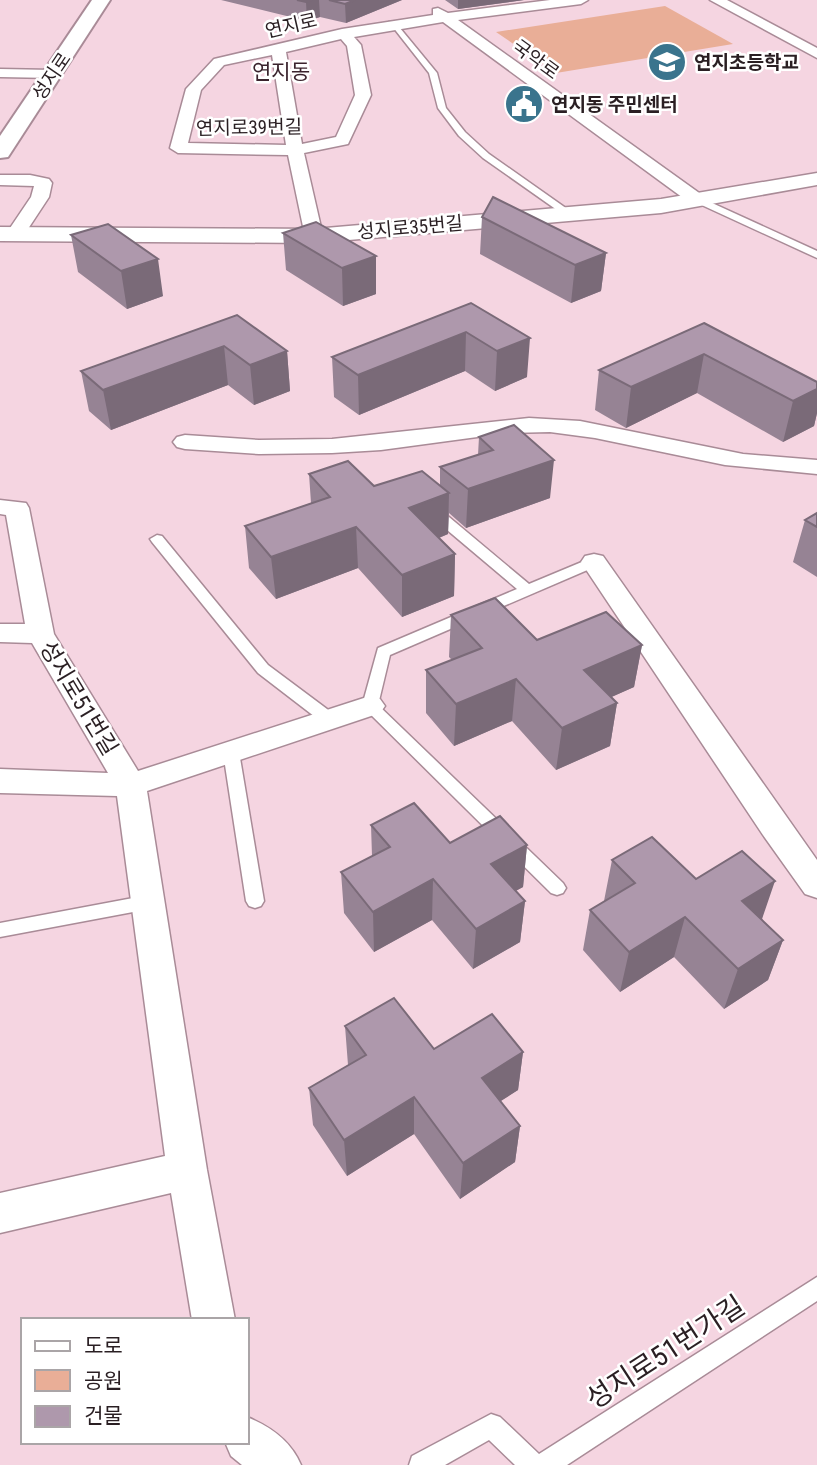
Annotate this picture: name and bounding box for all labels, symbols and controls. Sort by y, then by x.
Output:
street label: 연지로 [263,8,319,43]
street label: 국악로 [508,35,564,84]
school or university icon: 연지초등학교 [646,41,688,83]
street label: 성지로 [27,48,76,104]
place label: 연지초등학교 [694,51,799,74]
district label: 연지동 [252,60,310,84]
public building icon: 연지동 주민센터 [503,83,545,125]
place label: 연지동 주민센터 [551,93,678,116]
street label: 연지로39번길 [196,115,302,140]
street label: 성지로35번길 [356,211,464,244]
street label: 성지로51번길 [34,636,123,760]
street label: 성지로51번가길 [580,1289,751,1416]
legend [21,1318,248,1444]
text: 도로 [84,1334,123,1358]
text: 공원 [84,1369,123,1393]
text: 건물 [84,1404,123,1428]

